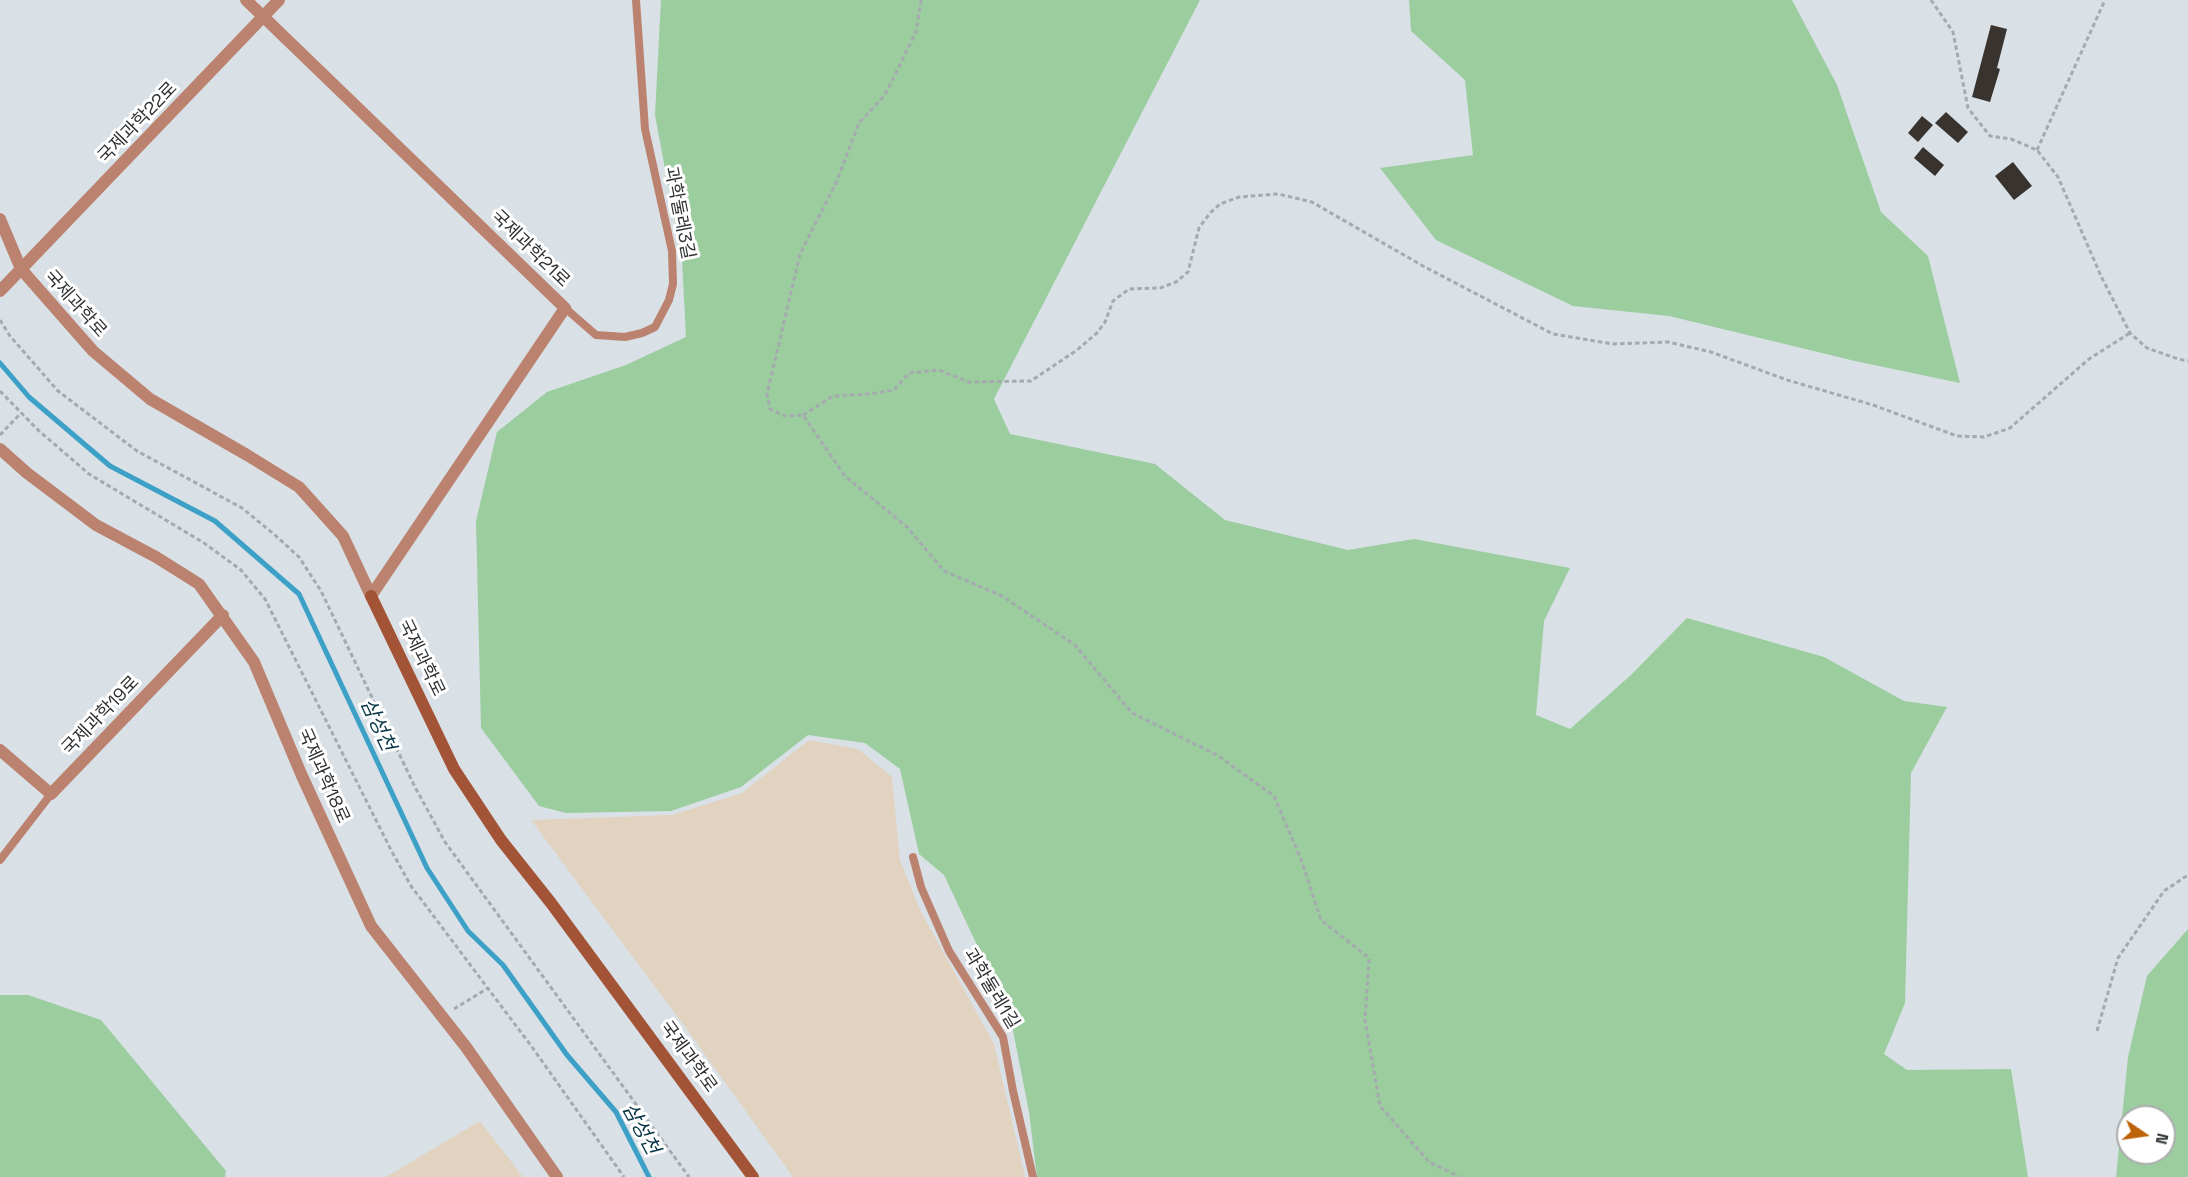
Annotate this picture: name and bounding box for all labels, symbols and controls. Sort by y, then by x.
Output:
street label: 국제과학22로 [94,78,182,168]
street label: 과학둘레3길 [659,165,699,261]
street label: 국제과학21로 [486,206,574,292]
street label: 국제과학로 [39,266,111,342]
street label: 국제과학로 [393,616,449,700]
street label: 국제과학19로 [58,672,144,760]
water label: 삼성천 [354,695,400,755]
street label: 국제과학18로 [292,725,354,827]
street label: 과학둘레1길 [958,945,1024,1033]
street label: 국제과학로 [655,1017,721,1097]
water label: 삼성천 [616,1099,664,1159]
north arrow [2116,1105,2176,1165]
text: N [2151,1131,2174,1146]

